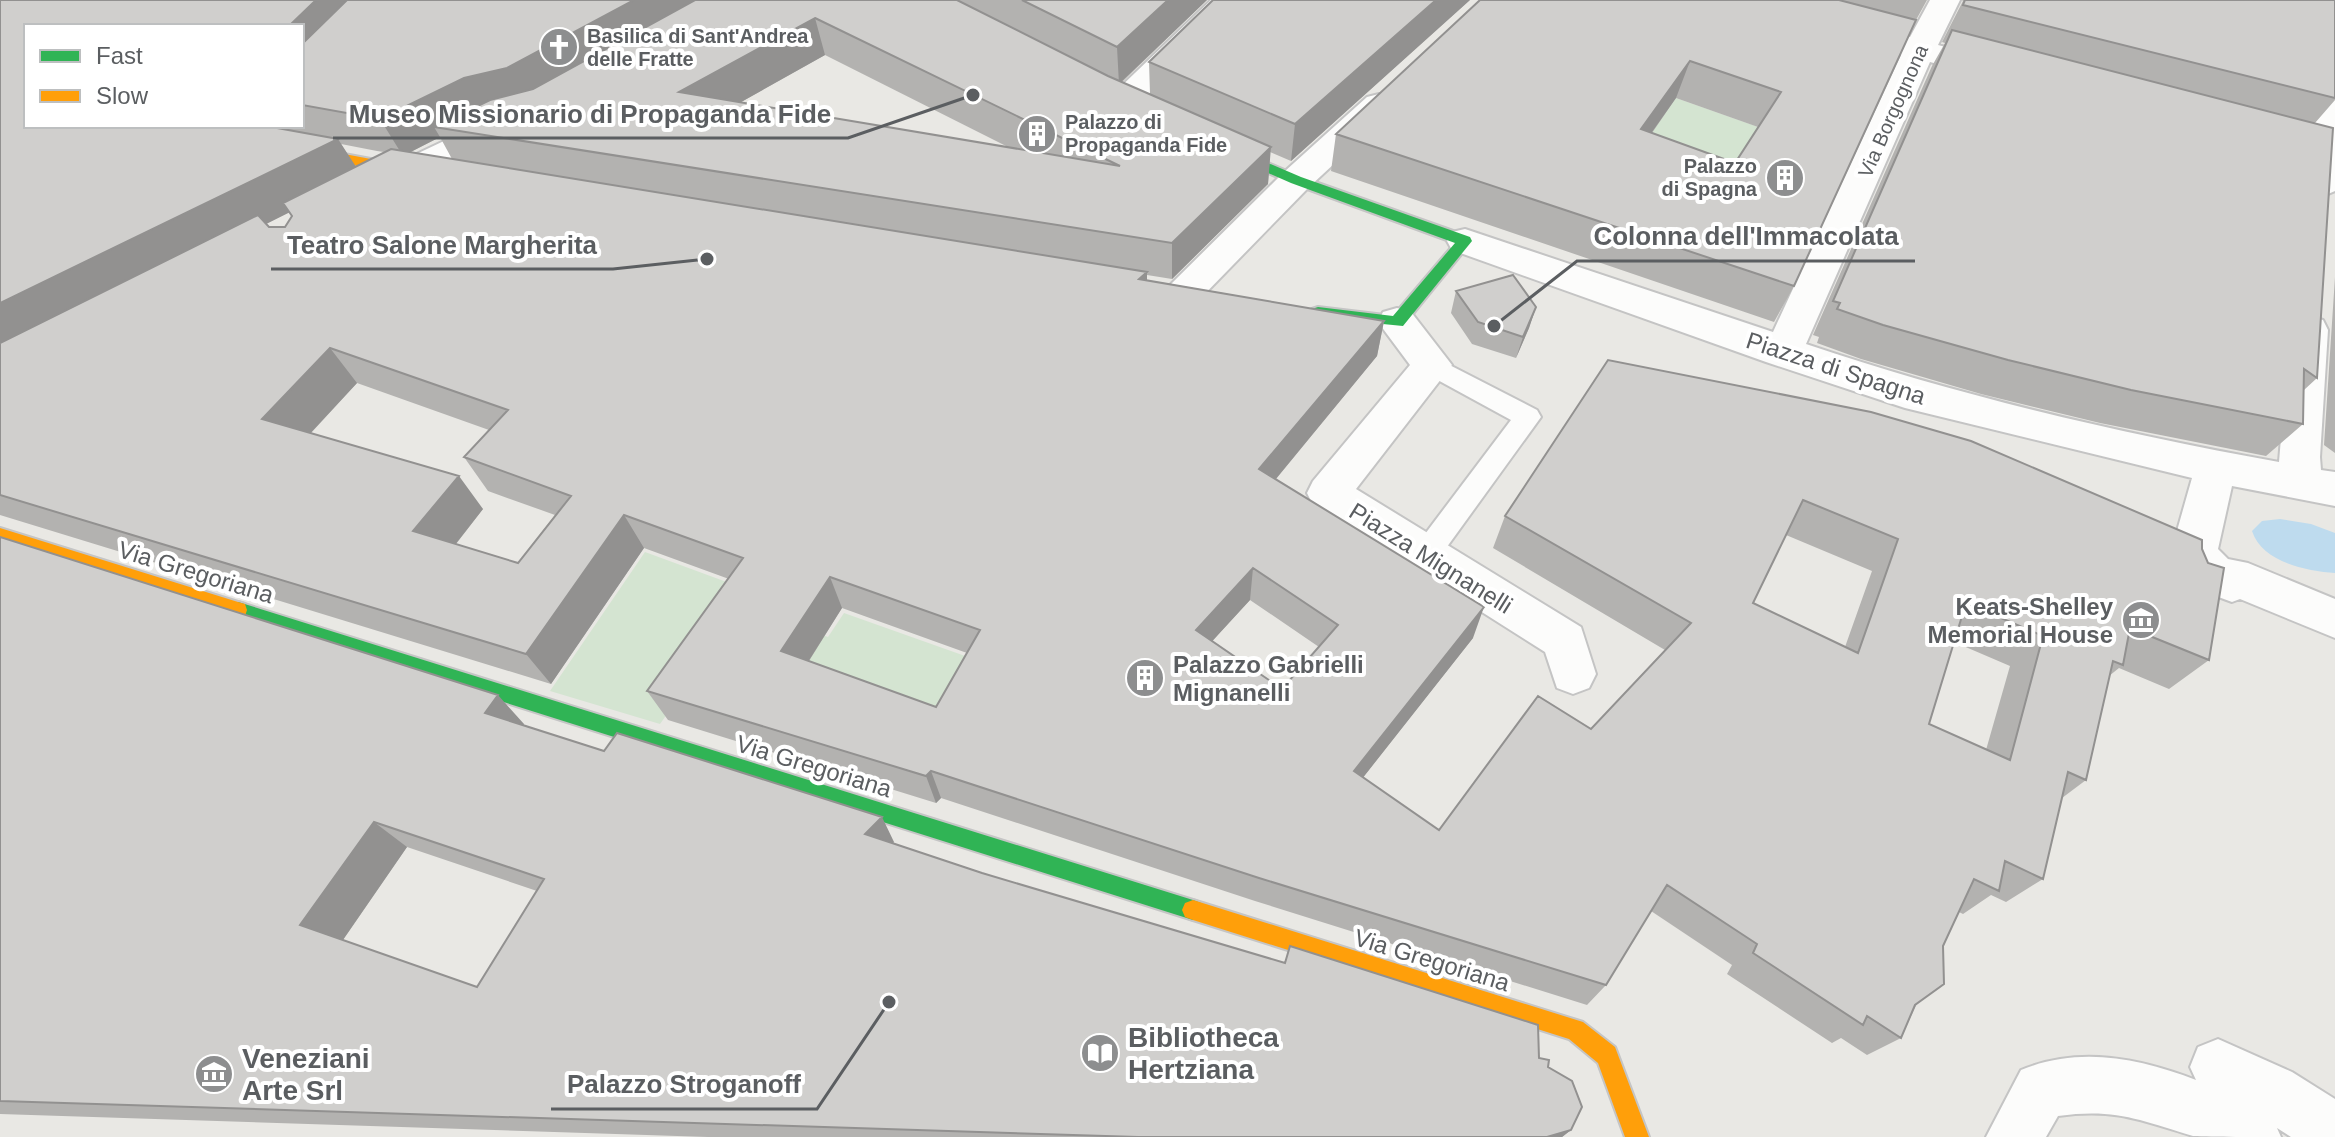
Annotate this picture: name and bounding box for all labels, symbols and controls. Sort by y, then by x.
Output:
legend [24,24,304,128]
place label: Basilica di Sant'Andrea delle Fratte [587,25,809,70]
church icon: Basilica di Sant'Andrea delle Fratte [538,26,580,68]
street label: Via Borgognona [1854,40,1933,181]
text: Fast [96,42,143,69]
text: Slow [96,82,149,109]
callout: Museo Missionario di Propaganda Fide [333,88,848,138]
text: Museo Missionario di Propaganda Fide [349,99,831,129]
place label: Palazzo di Propaganda Fide [1065,111,1227,156]
building icon: Palazzo di Propaganda Fide [1016,113,1058,155]
place label: Palazzo di Spagna [1661,155,1758,200]
building icon: Palazzo di Spagna [1764,157,1806,199]
callout: Colonna dell'Immacolata [1577,211,1915,261]
callout: Teatro Salone Margherita [271,219,613,269]
text: Colonna dell'Immacolata [1593,221,1899,251]
text: Teatro Salone Margherita [287,230,598,260]
street label: Piazza di Spagna [1743,326,1930,410]
street label: Piazza Mignanelli [1345,497,1517,619]
street label: Via Gregoriana [115,536,278,609]
place label: Keats-Shelley Memorial House [1928,593,2114,648]
museum icon: Keats-Shelley Memorial House [2120,599,2162,641]
place label: Palazzo Gabrielli Mignanelli [1173,651,1364,706]
building icon: Palazzo Gabrielli Mignanelli [1124,657,1166,699]
street label: Via Gregoriana [733,730,896,803]
street label: Via Gregoriana [1351,924,1514,997]
place label: Bibliotheca Hertziana [1128,1022,1279,1085]
library icon: Bibliotheca Hertziana [1079,1032,1121,1074]
place label: Veneziani Arte Srl [242,1043,370,1106]
museum icon: Veneziani Arte Srl [193,1053,235,1095]
callout: Palazzo Stroganoff [551,1059,817,1109]
text: Palazzo Stroganoff [567,1069,801,1099]

